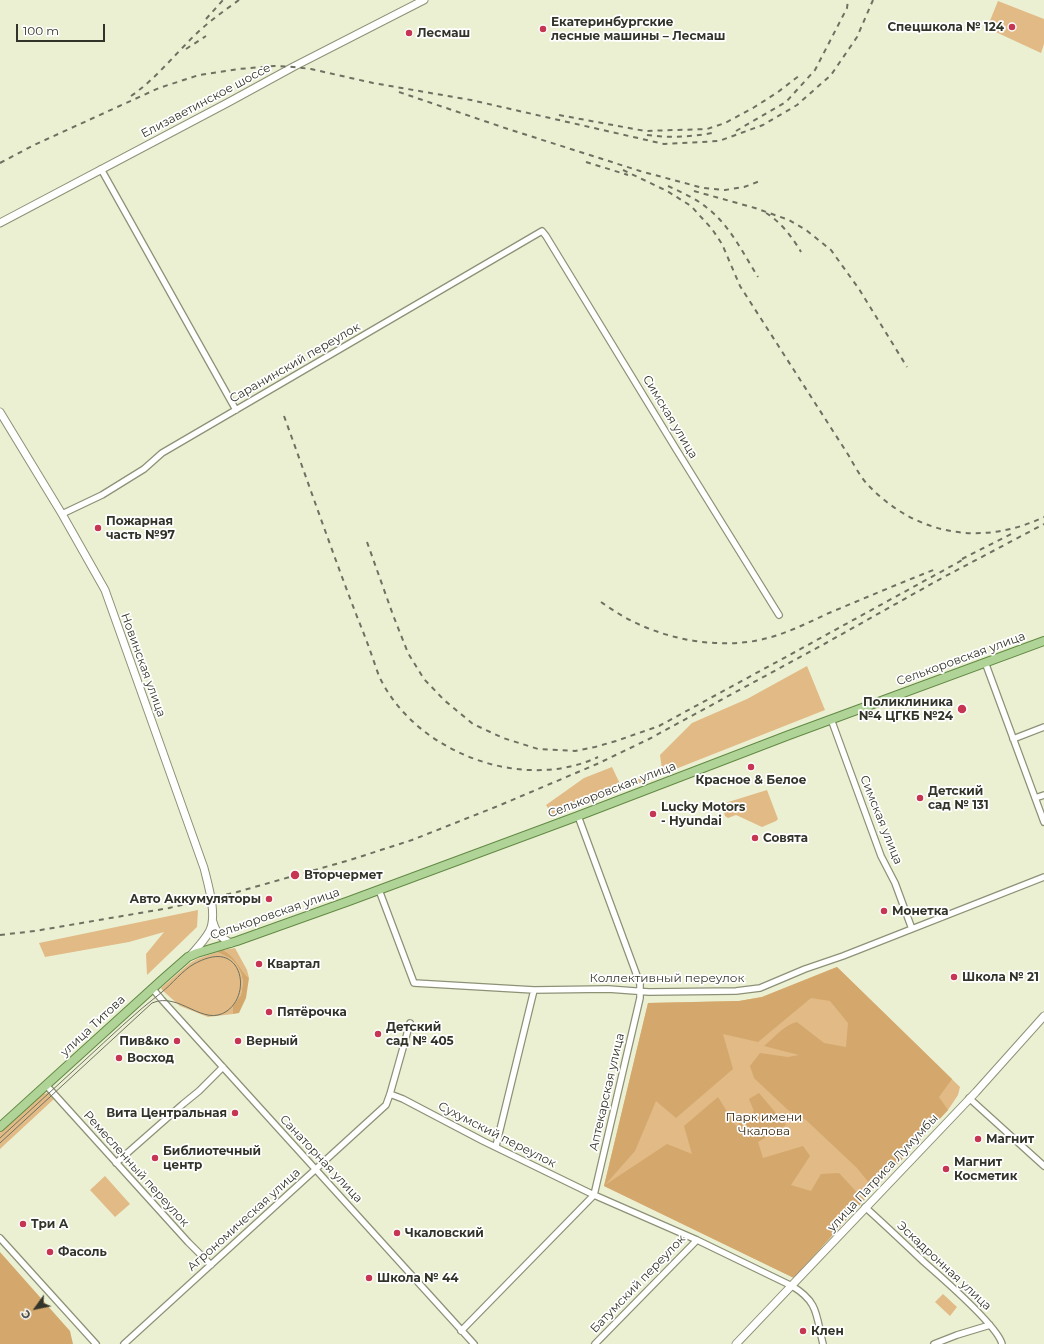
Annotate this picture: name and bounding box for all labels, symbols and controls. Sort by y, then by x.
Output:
place label: Екатеринбургские лесные машины – Лесмаш [551,15,725,43]
scale bar [18,16,107,42]
place label: Спецшкола № 124 [887,20,1004,34]
marker: Спецшкола № 124 [1007,22,1017,32]
text: 100 m [23,23,59,38]
marker: Екатеринбургские лесные машины – Лесмаш [538,24,548,34]
place label: Лесмаш [417,26,470,40]
marker: Лесмаш [404,28,414,38]
street label: Елизаветинское шоссе [139,61,273,141]
street label: Саранинский переулок [227,320,363,406]
street label: Симская улица [639,373,701,461]
place label: Пожарная часть №97 [106,514,175,542]
marker: Пожарная часть №97 [93,523,103,533]
street label: Новинская улица [117,611,169,719]
street label: Селькоровская улица [895,629,1027,689]
place label: Поликлиника №4 ЦГКБ №24 [859,695,953,723]
marker: Поликлиника №4 ЦГКБ №24 [956,703,968,715]
street label: Селькоровская улица [546,759,678,821]
marker: Красное & Белое [746,762,756,772]
place label: Красное & Белое [696,773,806,787]
street label: Симская улица [857,773,905,867]
place label: Детский сад № 131 [928,784,989,812]
marker: Детский сад № 131 [915,793,925,803]
place label: Lucky Motors - Hyundai [661,800,745,828]
marker: Lucky Motors - Hyundai [648,809,658,819]
place label: Совята [763,831,808,845]
marker: Совята [750,833,760,843]
place label: Вторчермет [304,868,383,882]
marker: Вторчермет [289,869,301,881]
street label: Селькоровская улица [208,885,342,943]
place label: Авто Аккумуляторы [130,892,261,906]
marker: Авто Аккумуляторы [264,894,274,904]
place label: Монетка [892,904,948,918]
marker: Монетка [879,906,889,916]
place label: Квартал [267,957,320,971]
marker: Квартал [254,959,264,969]
place label: Школа № 21 [962,970,1039,984]
street label: Коллективный переулок [590,971,744,985]
marker: Школа № 21 [949,972,959,982]
street label: улица Титова [58,992,128,1060]
place label: Пятёрочка [277,1005,347,1019]
marker: Пятёрочка [264,1007,274,1017]
place label: Детский сад № 405 [386,1020,454,1048]
marker: Детский сад № 405 [373,1029,383,1039]
street label: Аптекарская улица [586,1032,628,1152]
place label: Пив&ко [119,1034,169,1048]
place label: Верный [246,1034,298,1048]
marker: Пив&ко [172,1036,182,1046]
marker: Верный [233,1036,243,1046]
place label: Восход [127,1051,174,1065]
marker: Восход [114,1053,124,1063]
street label: Сухумский переулок [436,1099,558,1171]
place label: Вита Центральная [106,1106,227,1120]
street label: Ремесленный переулок [80,1108,192,1230]
marker: Вита Центральная [230,1108,240,1118]
park label: Парк имени Чкалова [726,1110,802,1138]
street label: улица Патриса Лумумбы [825,1111,941,1235]
street label: Санаторная улица [277,1112,365,1206]
place label: Магнит [986,1132,1034,1146]
marker: Магнит [973,1134,983,1144]
place label: Библиотечный центр [163,1144,261,1172]
marker: Библиотечный центр [150,1153,160,1163]
place label: Магнит Косметик [954,1155,1017,1183]
marker: Магнит Косметик [941,1164,951,1174]
street label: Агрономическая улица [185,1165,303,1275]
place label: Три А [31,1217,68,1231]
marker: Три А [18,1219,28,1229]
street label: Эскадронная улица [894,1219,994,1313]
place label: Чкаловский [405,1226,484,1240]
marker: Чкаловский [392,1228,402,1238]
street label: Батумский переулок [587,1232,689,1336]
place label: Фасоль [58,1245,107,1259]
marker: Фасоль [45,1247,55,1257]
place label: Школа № 44 [377,1271,459,1285]
marker: Школа № 44 [364,1273,374,1283]
north arrow [16,1288,56,1328]
text: С [18,1307,34,1322]
place label: Клен [811,1324,844,1338]
marker: Клен [798,1326,808,1336]

